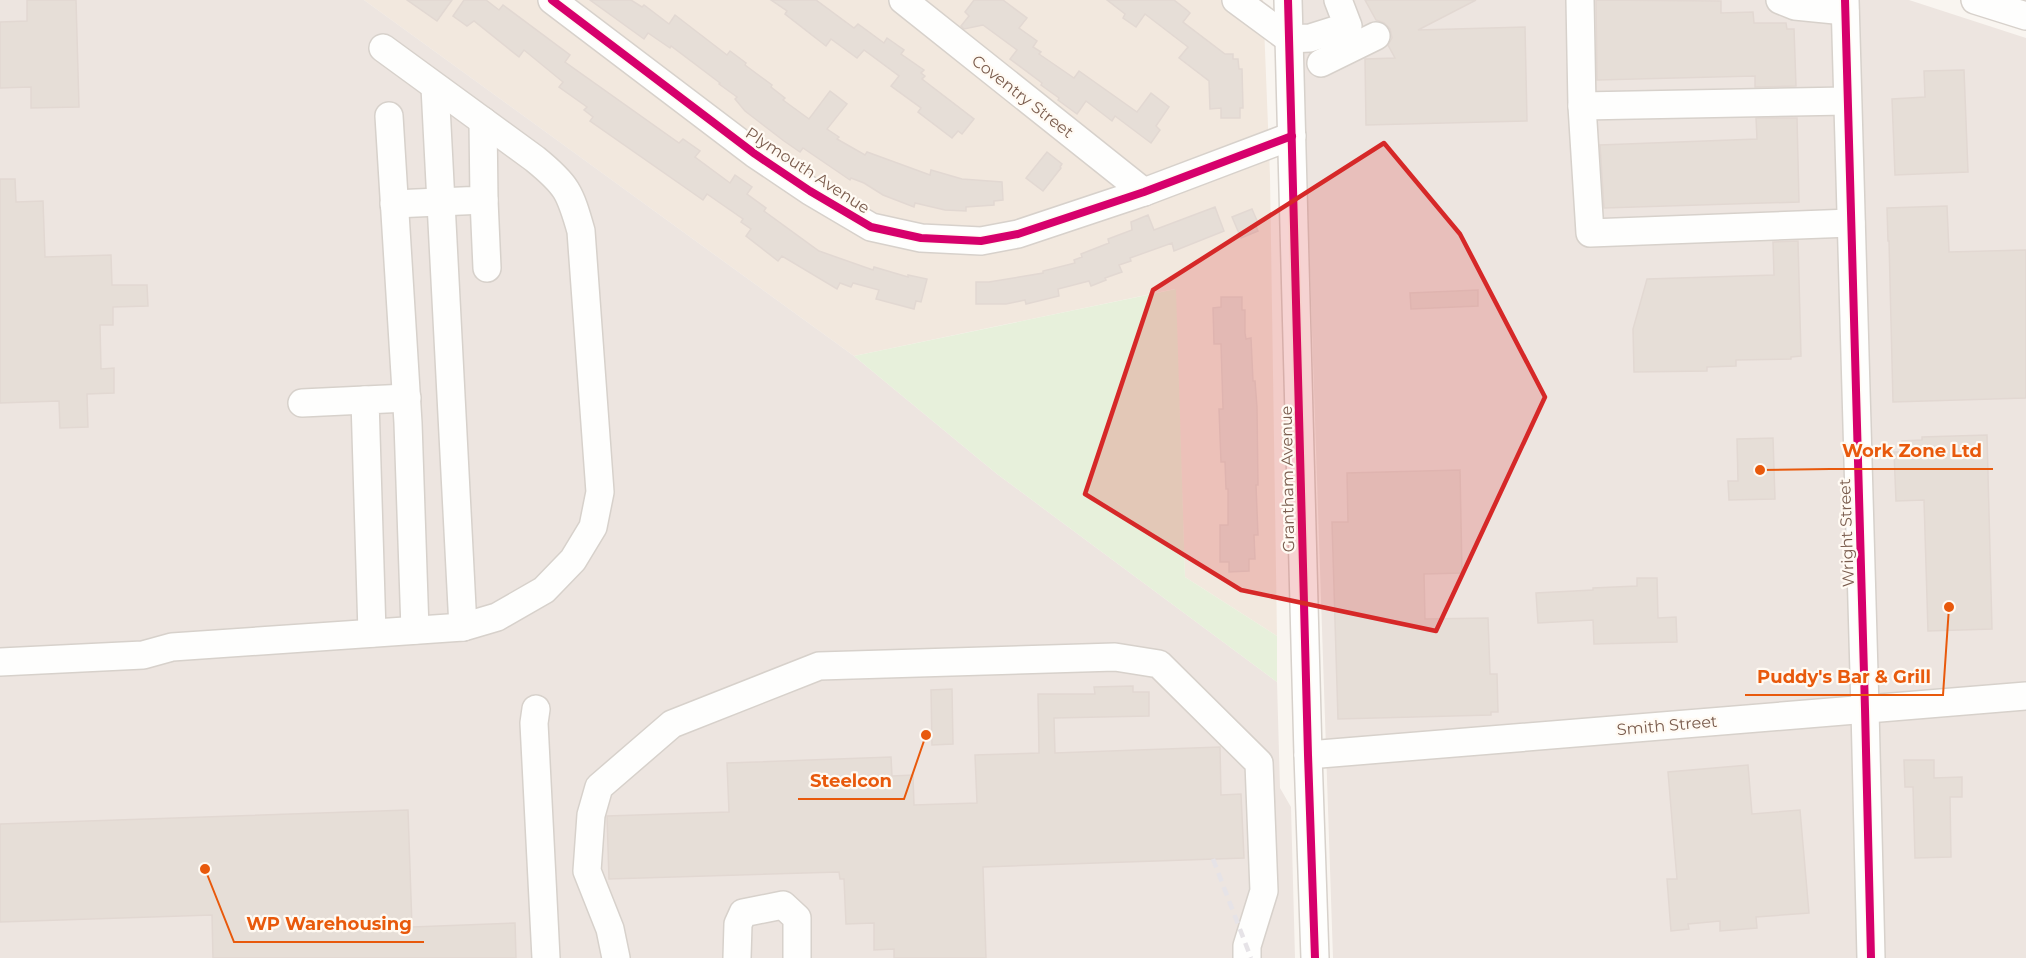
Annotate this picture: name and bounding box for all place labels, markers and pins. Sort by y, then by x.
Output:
callout: Work Zone Ltd [1830,433,1993,469]
callout: Puddy's Bar & Grill [1745,659,1943,695]
callout: Steelcon [798,763,904,799]
callout: WP Warehousing [234,906,424,942]

